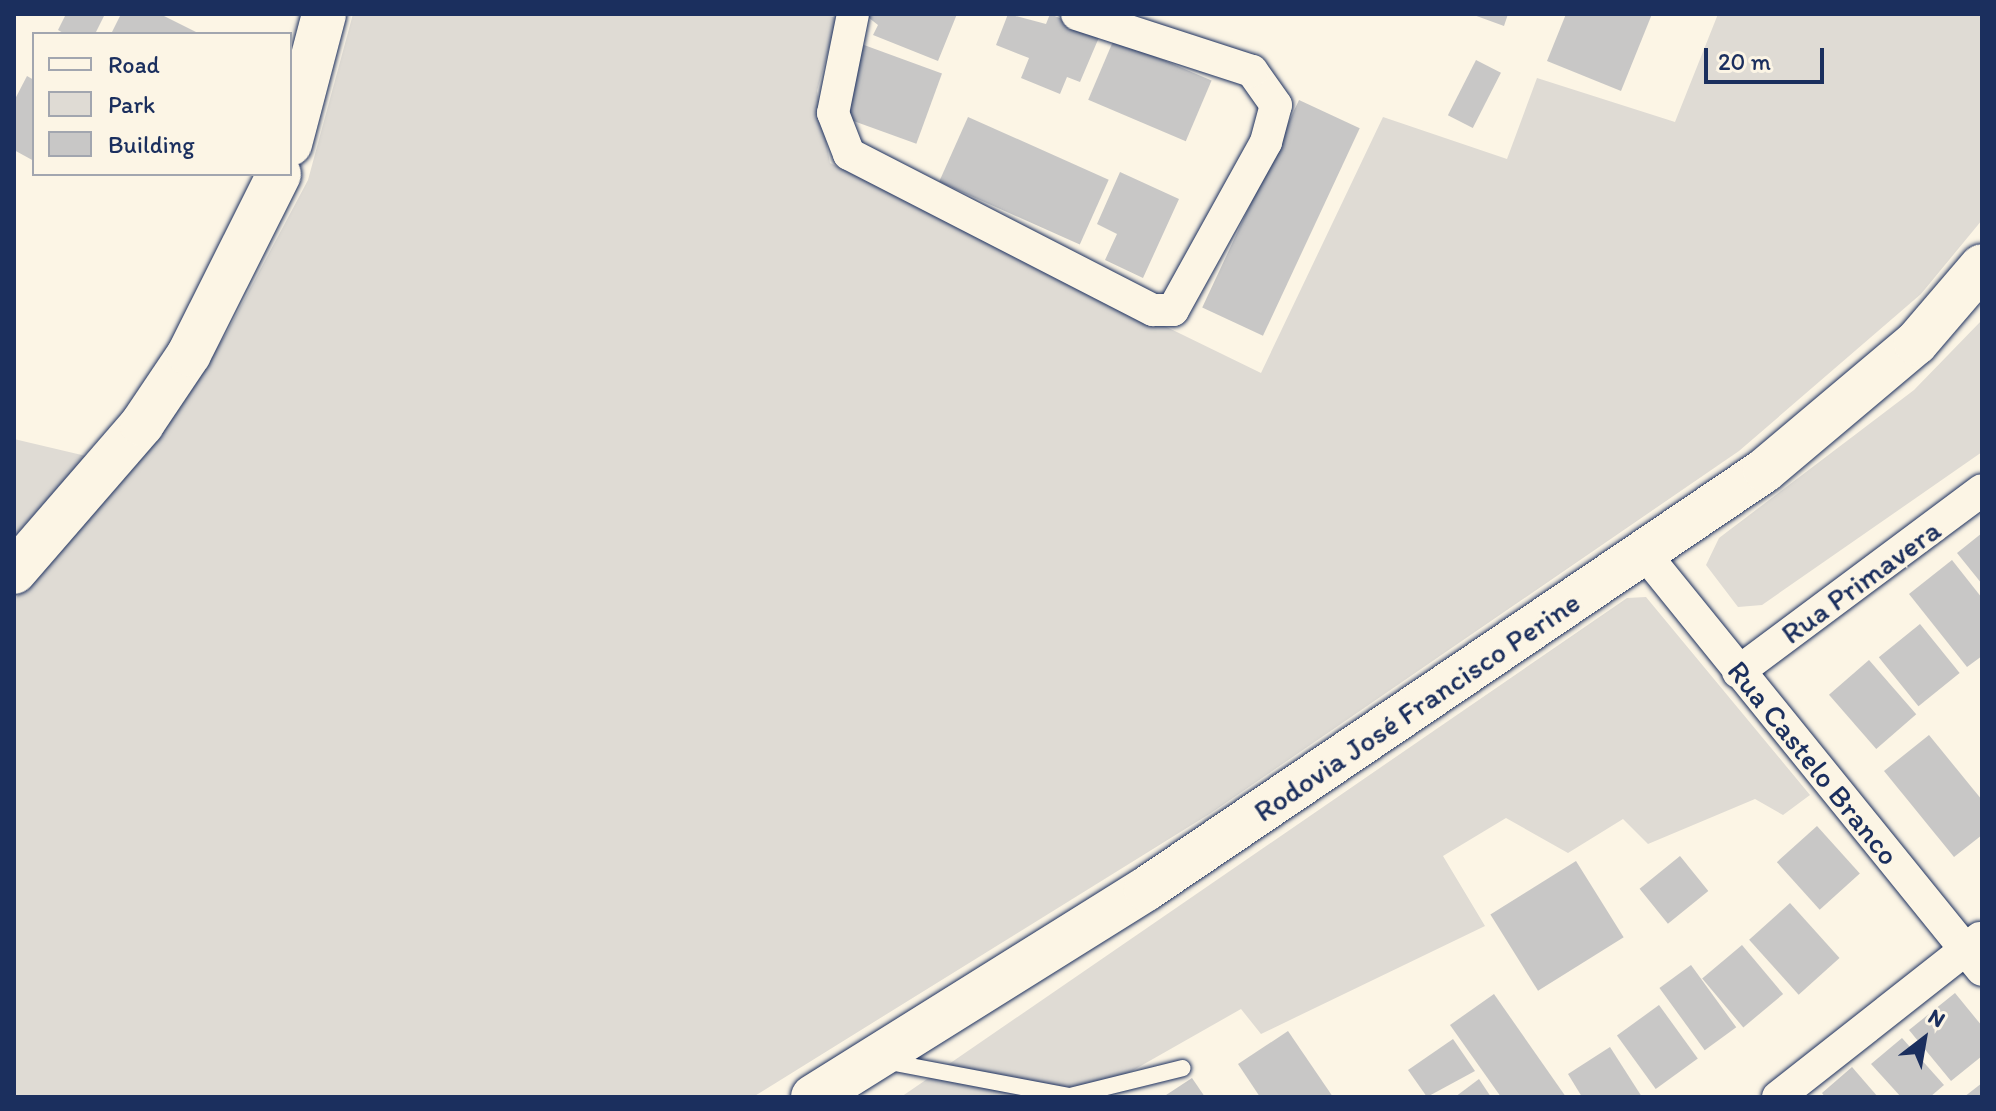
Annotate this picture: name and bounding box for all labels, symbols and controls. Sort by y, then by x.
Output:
legend [32,32,292,176]
scale bar [1708,32,1828,82]
text: 20 m [1718,47,1771,76]
text: Road [108,50,160,79]
text: Park [108,90,155,119]
text: Building [108,130,195,159]
street label: Rua Primavera [1774,512,1948,652]
street label: Rodovia José Francisco Perine [1248,585,1586,829]
street label: Rua Castelo Branco [1720,653,1906,873]
north arrow [1884,999,1964,1079]
text: N [1923,1003,1950,1033]

